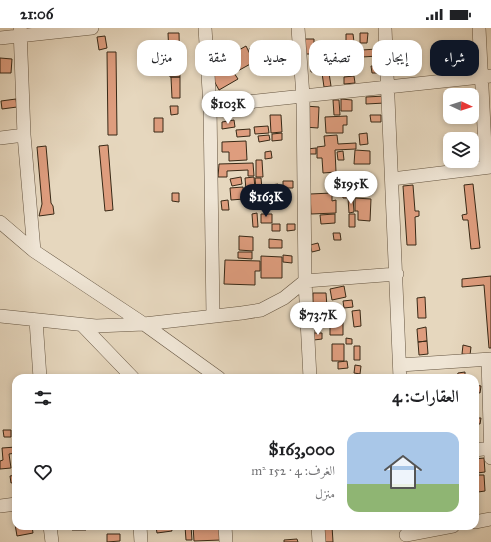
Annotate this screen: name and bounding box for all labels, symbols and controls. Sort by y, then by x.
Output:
text: 21:06 [20,5,54,23]
chip: منزل [137,40,187,76]
chip: شقة [195,40,241,76]
chip: جديد [249,40,301,76]
chip: تصفية [309,40,364,76]
chip: إيجار [372,40,422,76]
chip: شراء [430,40,479,76]
north arrow [443,88,479,124]
map controls [443,88,479,168]
pin: $103K [200,91,256,125]
text: $103K [211,96,245,112]
button: layers [443,132,479,168]
pin: $195K [323,171,379,205]
text: $195K [333,176,369,192]
pin: $163K [238,184,294,218]
text: $163K [249,189,283,205]
pin: $73.7K [285,302,351,336]
text: $73.7K [299,307,337,323]
text: العقارات: 4 [392,386,459,407]
icon: filters [32,387,54,409]
text: $163,000 [269,439,335,460]
icon: home [379,448,427,496]
icon: heart [32,461,54,483]
text: الغرف: 4 · 152 m² [251,463,335,479]
text: منزل [315,486,335,502]

